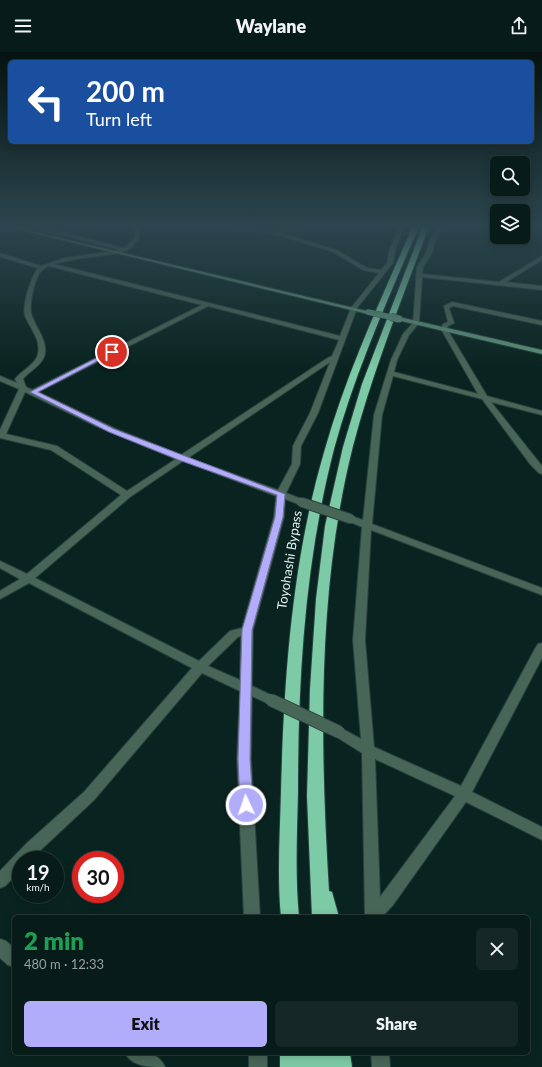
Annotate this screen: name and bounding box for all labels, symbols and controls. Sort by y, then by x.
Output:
icon: menu [12,15,34,37]
text: Waylane [236,15,306,37]
icon: share [508,15,530,37]
text: 200 m [86,74,165,108]
icon: left [20,76,72,128]
text: Turn left [86,108,152,130]
map controls [490,156,530,244]
button: search [490,156,530,196]
button: layers [490,204,530,244]
pin [95,335,129,369]
icon: arrive [101,341,123,363]
street label: Toyohashi Bypass [273,509,305,611]
position arrow [225,784,267,826]
speed limit sign: 30 [72,851,124,903]
text: 19 [26,860,50,884]
text: km/h [26,881,50,893]
text: 2 min [24,926,84,955]
button: close [476,928,518,970]
text: 480 m · 12:33 [24,956,104,972]
button: Exit [24,1001,267,1047]
button: Share [275,1001,518,1047]

